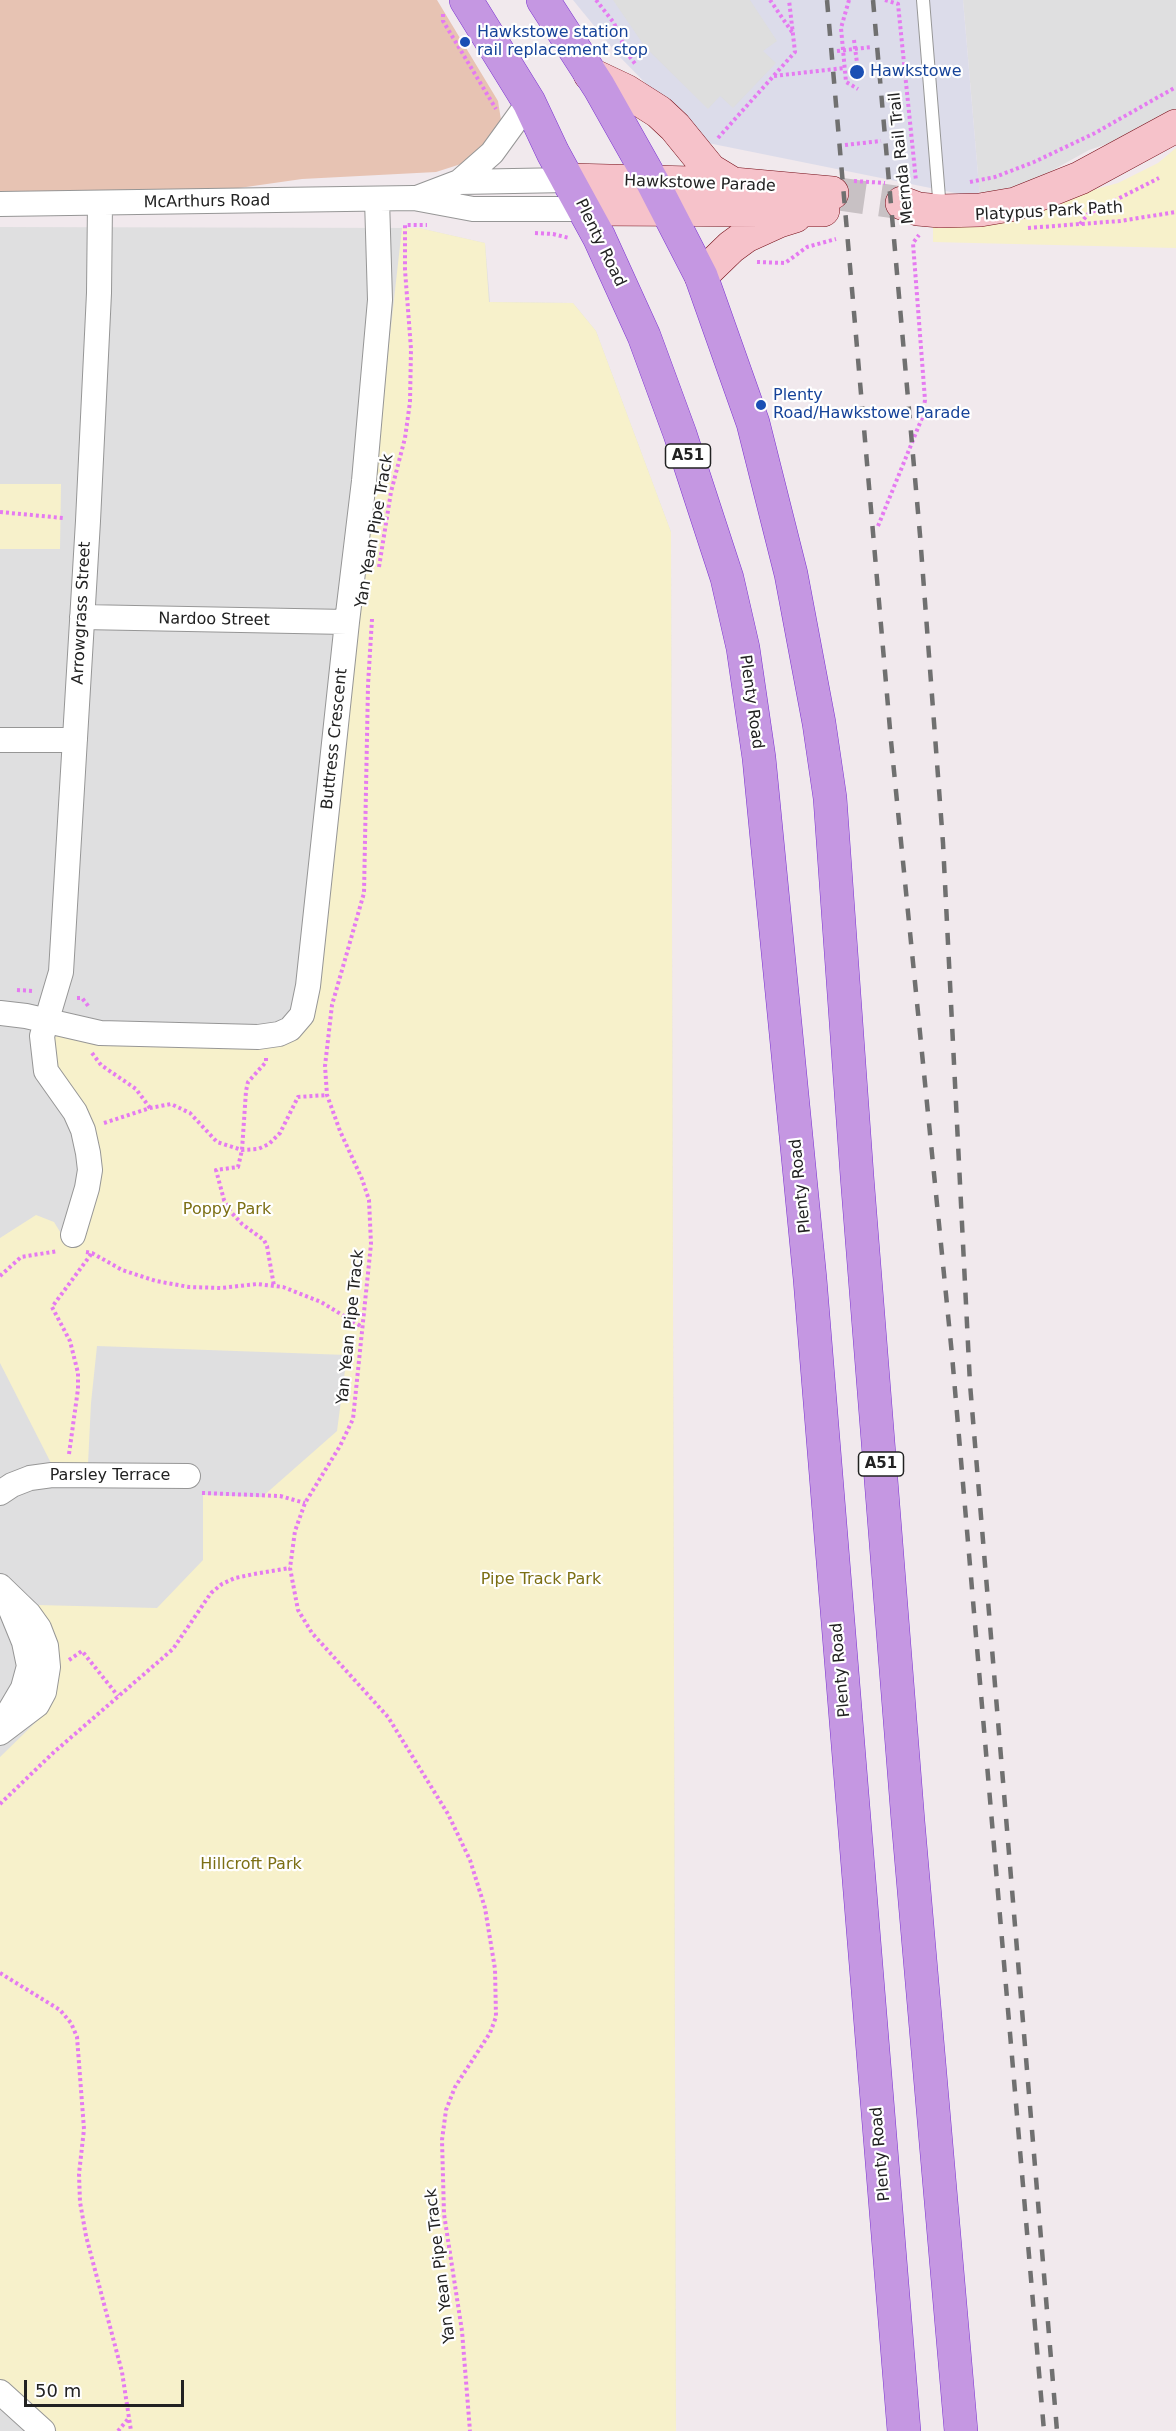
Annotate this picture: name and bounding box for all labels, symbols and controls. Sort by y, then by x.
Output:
place label: Hawkstowe station rail replacement stop [477,23,648,61]
marker: Hawkstowe station rail replacement stop [458,35,472,49]
place label: Hawkstowe [870,62,962,82]
marker: Hawkstowe [848,63,866,81]
street label: Mernda Rail Trail [886,91,918,225]
street label: Hawkstowe Parade [624,172,776,196]
street label: McArthurs Road [143,191,271,213]
street label: Plenty Road [571,196,629,290]
street label: Platypus Park Path [975,199,1123,225]
place label: Plenty Road/Hawkstowe Parade [773,386,970,424]
marker: Plenty Road/Hawkstowe Parade [754,398,768,412]
road number: A51 [666,444,710,468]
street label: Yan Yean Pipe Track [352,453,398,609]
street label: Arrowgrass Street [69,541,95,685]
street label: Nardoo Street [158,609,270,631]
street label: Plenty Road [735,654,767,750]
street label: Buttress Crescent [318,667,352,811]
street label: Plenty Road [786,1138,816,1234]
park label: Poppy Park [183,1200,271,1220]
street label: Yan Yean Pipe Track [333,1249,369,1405]
road number: A51 [858,1452,904,1476]
street label: Parsley Terrace [50,1466,170,1486]
park label: Pipe Track Park [481,1570,601,1590]
street label: Plenty Road [827,1622,855,1718]
park label: Hillcroft Park [200,1855,302,1875]
street label: Plenty Road [867,2106,895,2202]
street label: Yan Yean Pipe Track [422,2188,460,2344]
scale bar [27,2368,188,2406]
text: 50 m [35,2380,81,2401]

